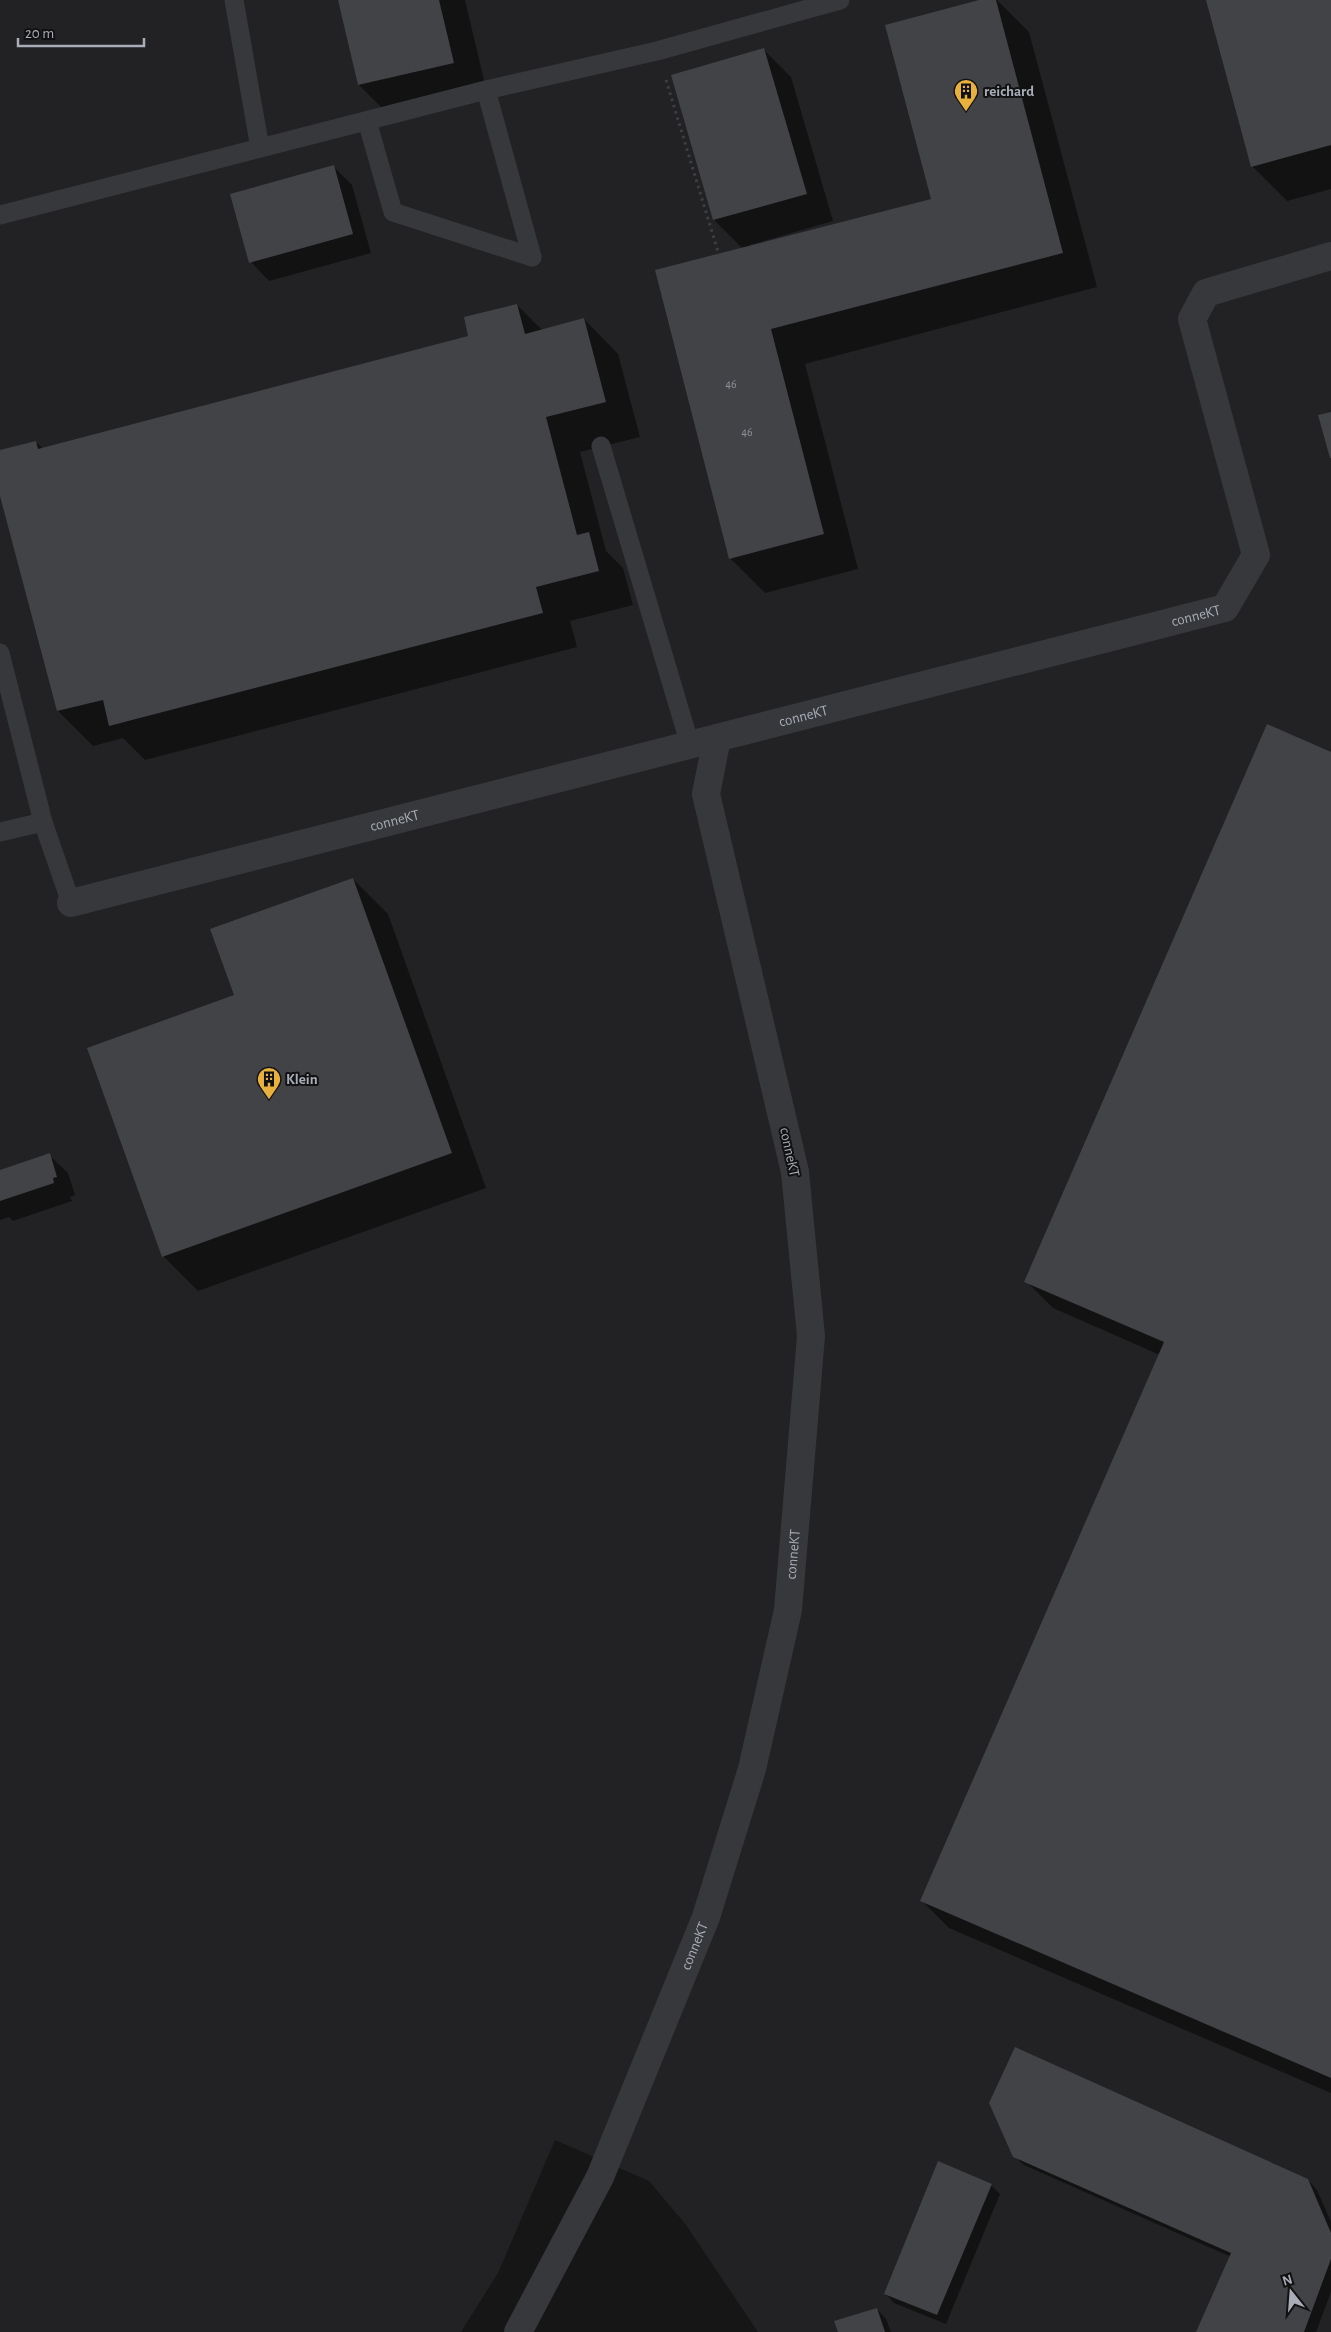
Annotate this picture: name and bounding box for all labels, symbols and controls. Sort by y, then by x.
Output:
scale bar [18,15,144,47]
text: 20 m [25,26,54,41]
building icon: reichard [953,78,979,112]
place label: reichard [984,84,1034,99]
house number: 46 [725,378,737,390]
house number: 46 [741,426,753,438]
street label: conneKT [1170,602,1223,629]
street label: conneKT [777,703,830,730]
street label: conneKT [369,807,422,834]
building icon: Klein [256,1066,282,1100]
place label: Klein [286,1072,318,1087]
street label: conneKT [777,1126,802,1179]
street label: conneKT [784,1528,803,1580]
street label: conneKT [678,1919,711,1972]
north arrow [1266,2267,1316,2317]
text: N [1281,2272,1294,2289]

